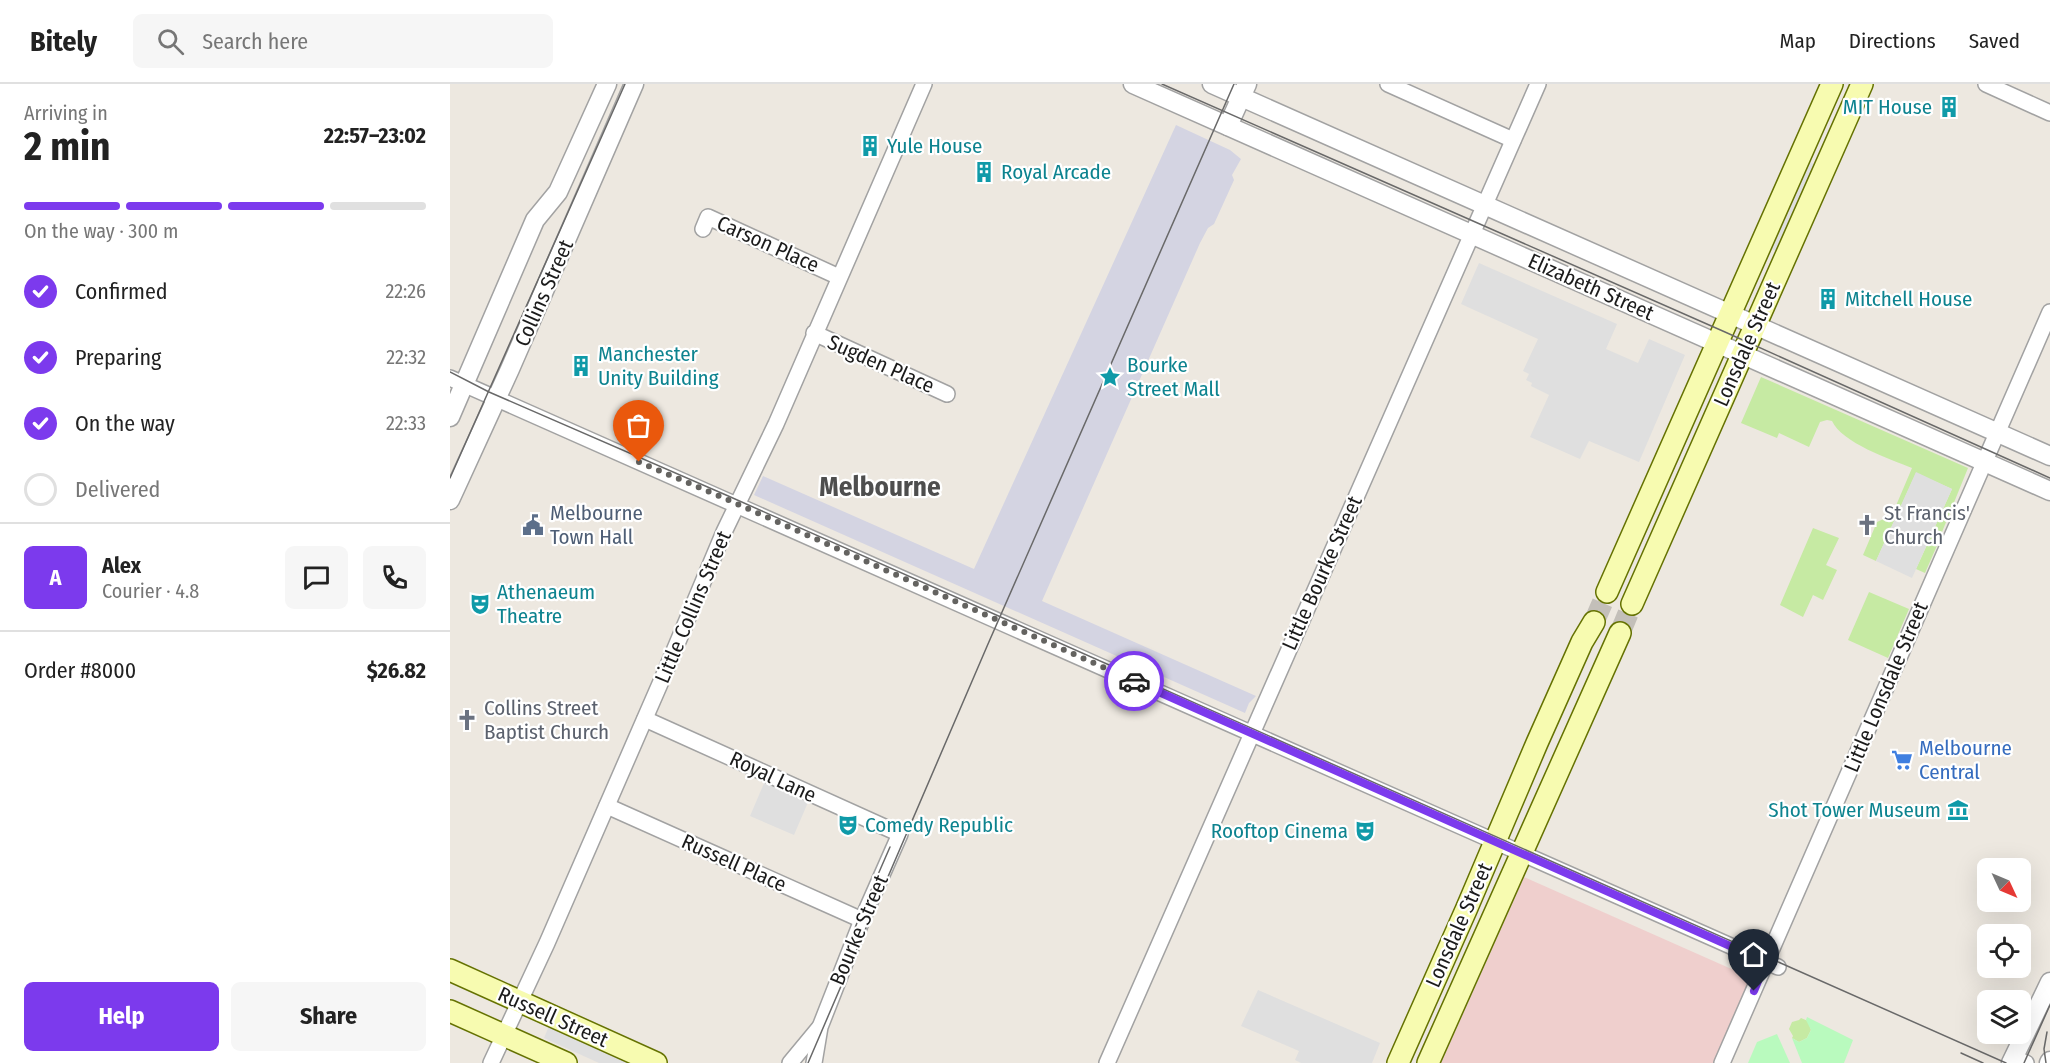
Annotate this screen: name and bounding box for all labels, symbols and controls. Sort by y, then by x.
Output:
search box [133,14,553,68]
text: Bitely [30,25,97,58]
icon: search [154,25,187,58]
text: Search here [202,28,308,55]
text: Map [1779,28,1816,54]
text: Directions [1849,28,1936,54]
text: Saved [1969,28,2020,54]
place label: MIT House [1843,94,1932,120]
building icon: MIT House [1937,95,1961,119]
text: Arriving in [24,101,108,125]
text: 22:57–23:02 [324,122,426,149]
text: 2 min [24,124,110,170]
place label: Yule House [887,133,982,159]
building icon: Yule House [858,134,882,158]
place label: Royal Arcade [1001,159,1111,185]
building icon: Royal Arcade [972,160,996,184]
street label: Carson Place [713,210,823,278]
text: On the way · 300 m [24,219,178,243]
street label: Collins Street [509,235,579,350]
street label: Elizabeth Street [1524,248,1658,326]
icon: check [24,275,57,308]
text: Confirmed [75,278,168,305]
street label: Lonsdale Street [1708,278,1786,410]
text: 22:26 [385,279,426,303]
place label: Mitchell House [1845,286,1972,312]
building icon: Mitchell House [1816,287,1840,311]
street label: Sugden Place [824,329,938,399]
icon: check [24,341,57,374]
place label: Manchester Unity Building [598,341,719,391]
text: Preparing [75,344,161,371]
text: 22:32 [386,345,426,369]
place label: Bourke Street Mall [1127,352,1220,402]
building icon: Manchester Unity Building [569,354,593,378]
place icon: Bourke Street Mall [1098,365,1122,389]
pin [613,400,664,462]
icon: check [24,407,57,440]
icon: bag [622,409,655,442]
text: On the way [75,410,175,437]
text: 22:33 [386,411,426,435]
district label: Melbourne [819,471,941,503]
text: Delivered [75,476,160,503]
street label: Little Bourke Street [1276,492,1368,654]
place label: Melbourne Town Hall [550,500,643,550]
place label: St Francis' Church [1884,500,1970,550]
public building icon: Melbourne Town Hall [521,513,545,537]
church icon: St Francis' Church [1855,513,1879,537]
street label: Little Collins Street [649,527,737,687]
button: chat [285,546,348,609]
button: phone [363,546,426,609]
text: Alex [102,552,141,579]
text: A [50,564,61,591]
text: Courier · 4.8 [102,579,199,603]
place label: Athenaeum Theatre [497,579,595,629]
theatre icon: Athenaeum Theatre [468,592,492,616]
street label: Little Lonsdale Street [1838,598,1934,776]
courier [1104,651,1164,711]
text: Order #8000 [24,657,136,684]
text: $26.82 [367,657,426,684]
icon: car [1118,665,1151,698]
place label: Collins Street Baptist Church [484,695,609,745]
church icon: Collins Street Baptist Church [455,708,479,732]
place label: Melbourne Central [1919,735,2012,785]
street label: Royal Lane [726,746,820,808]
supermarket icon: Melbourne Central [1890,748,1914,772]
place label: Shot Tower Museum [1768,797,1941,823]
museum icon: Shot Tower Museum [1946,798,1970,822]
place label: Comedy Republic [865,812,1013,838]
theatre icon: Comedy Republic [836,813,860,837]
place label: Rooftop Cinema [1211,818,1348,844]
theatre icon: Rooftop Cinema [1353,819,1377,843]
street label: Russell Place [678,828,790,898]
north arrow [1977,858,2031,912]
map controls [1977,858,2031,1044]
street label: Lonsdale Street [1420,859,1498,991]
street label: Bourke Street [824,871,894,989]
button: locate [1977,924,2031,978]
pin [1728,929,1779,991]
icon: home [1737,938,1770,971]
street label: Russell Street [494,981,612,1053]
button: Help [24,982,219,1051]
button: Share [231,982,426,1051]
button: layers [1977,990,2031,1044]

